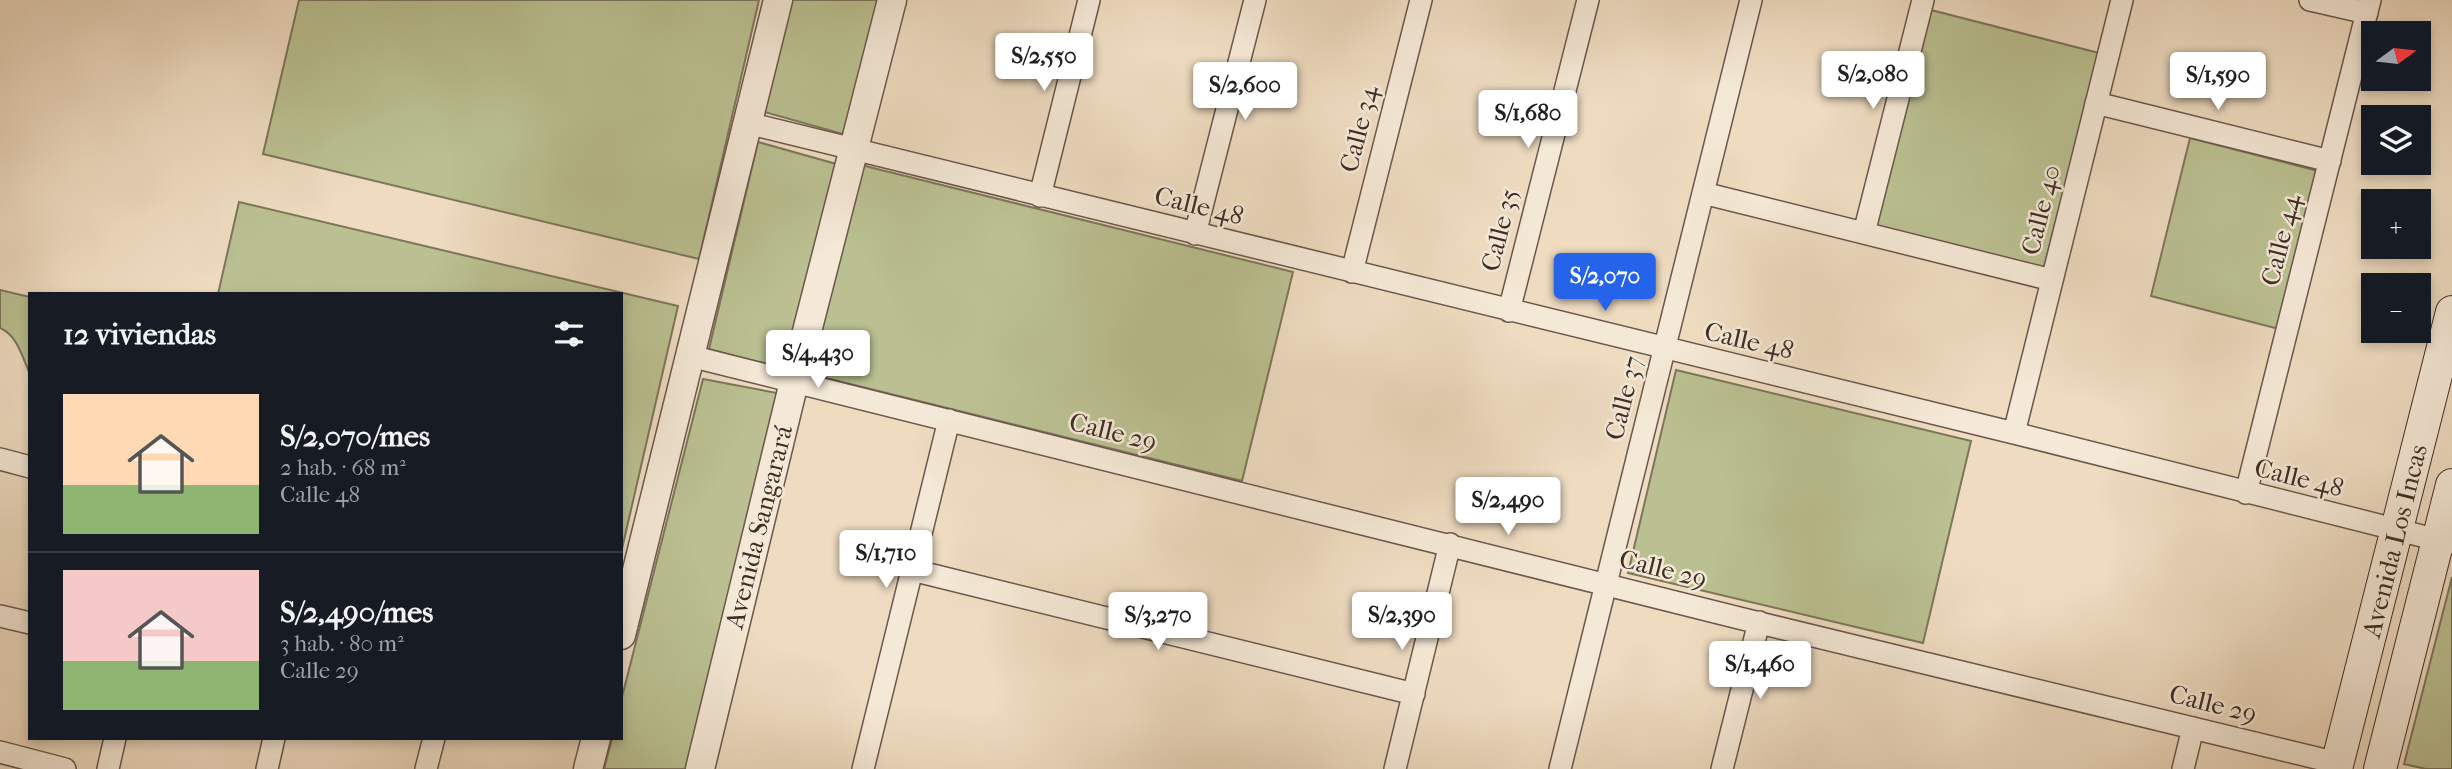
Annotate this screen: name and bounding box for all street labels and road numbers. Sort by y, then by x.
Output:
street label: Calle 34 [1333,82,1385,176]
street label: Calle 40 [2015,162,2067,258]
street label: Calle 48 [1151,180,1247,232]
street label: Calle 35 [1475,185,1525,275]
street label: Calle 44 [2255,191,2307,289]
street label: Calle 48 [1701,316,1797,366]
street label: Calle 37 [1599,353,1649,443]
street label: Calle 29 [1066,406,1160,458]
street label: Avenida Sangarará [718,421,800,633]
street label: Avenida Los Incas [2356,441,2434,642]
street label: Calle 48 [2251,452,2347,504]
street label: Calle 29 [1616,543,1710,595]
street label: Calle 29 [2166,678,2260,730]

